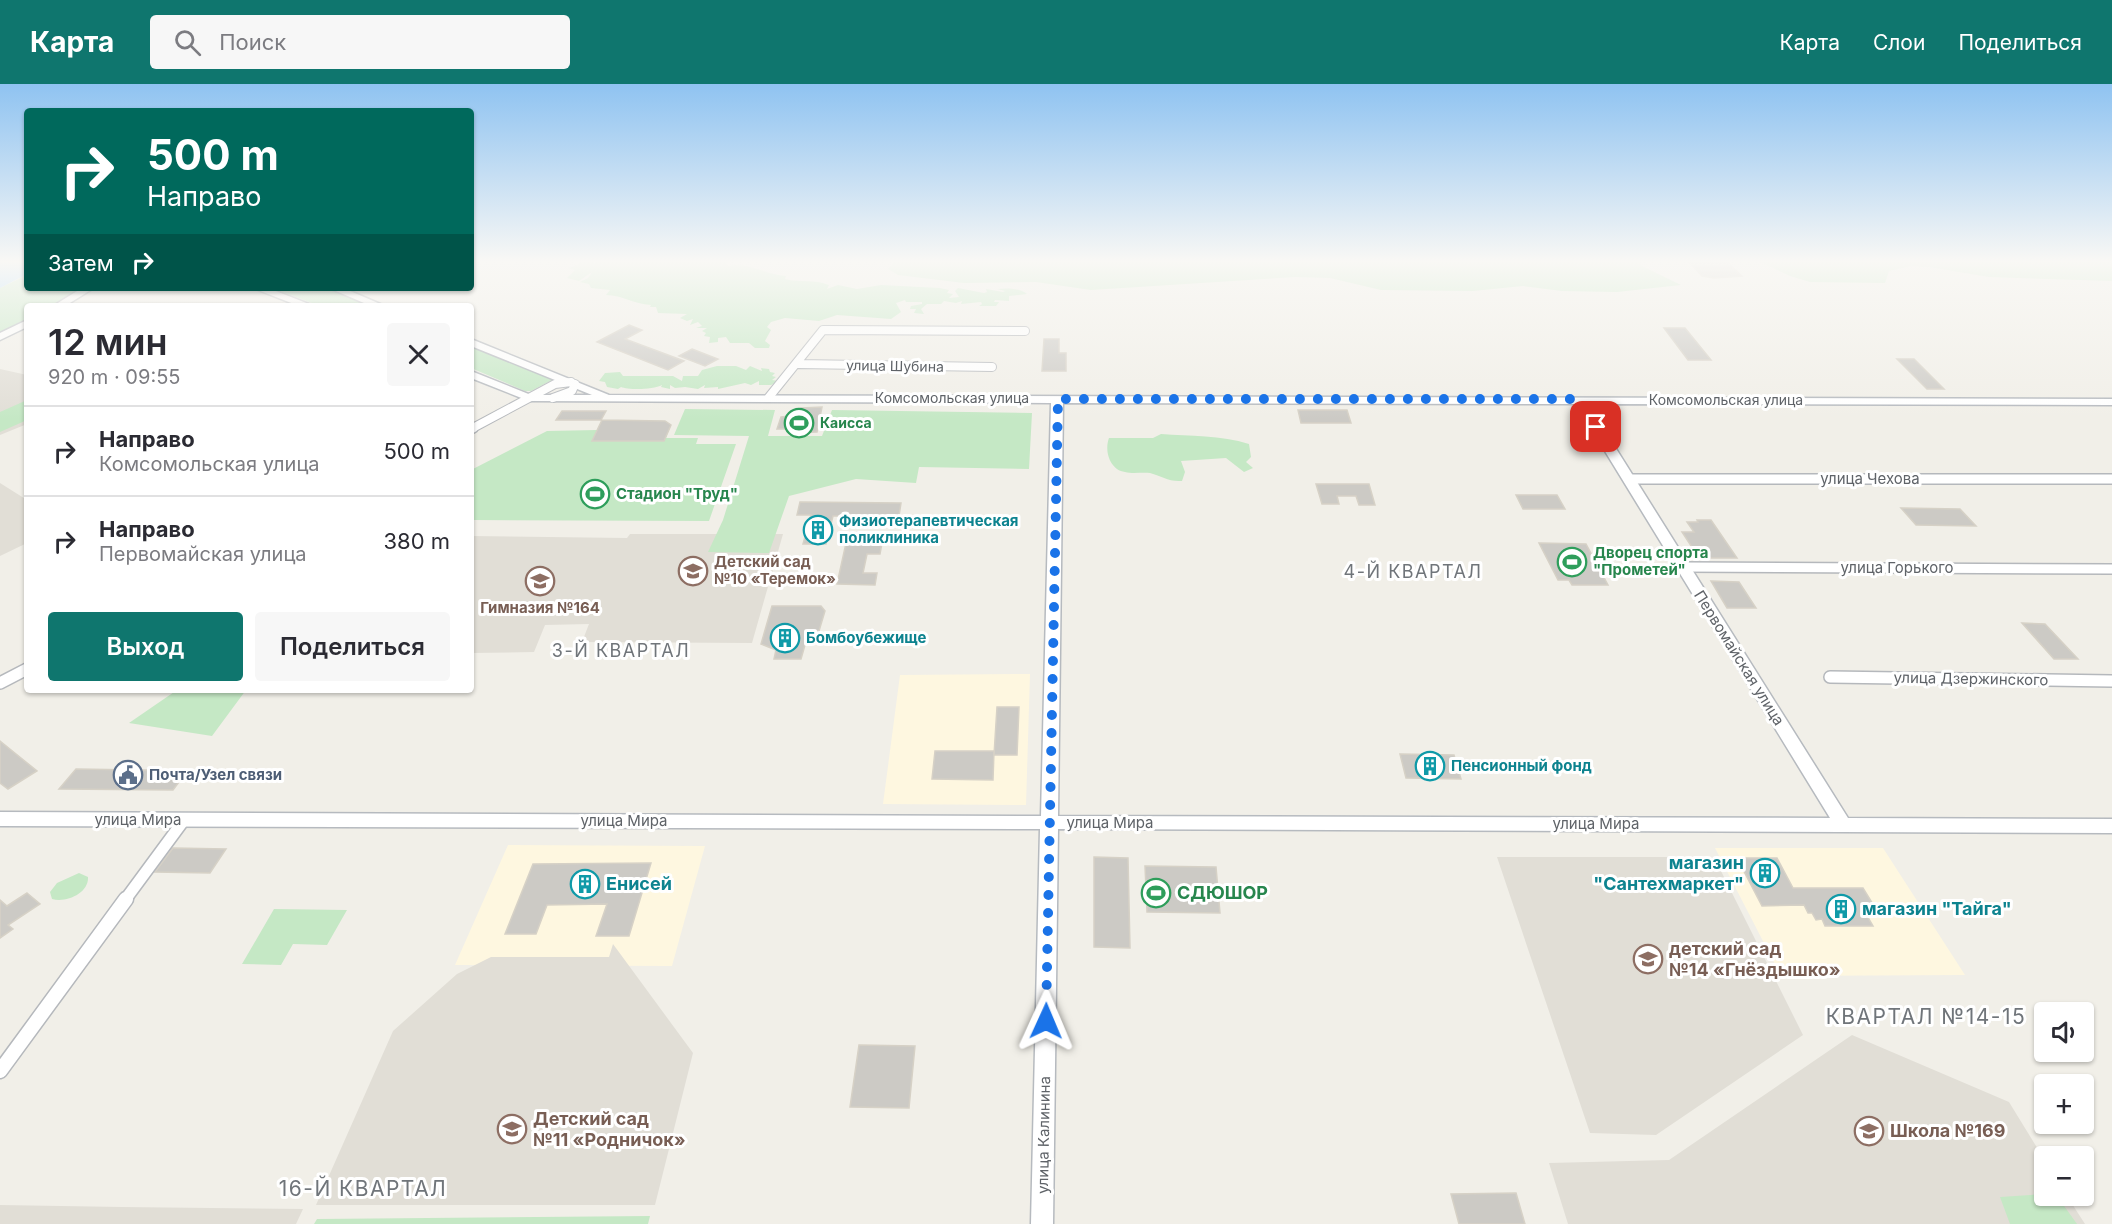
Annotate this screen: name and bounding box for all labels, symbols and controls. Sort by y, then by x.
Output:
search box [150,15,570,69]
text: Карта [30,25,114,59]
icon: search [171,26,204,59]
text: Поиск [219,29,286,55]
text: Карта [1780,30,1840,55]
text: Слои [1873,30,1925,55]
text: Поделиться [1958,30,2082,55]
text: 500 m [147,129,279,180]
icon: right [48,132,126,210]
text: Направо [147,180,262,213]
icon: right [126,246,159,279]
text: Затем [48,250,114,276]
text: 12 мин [48,320,168,364]
button: close [387,323,450,386]
street label: улица Шубина [846,356,944,375]
text: 920 m · 09:55 [48,365,180,389]
street label: Комсомольская улица [875,389,1029,406]
street label: Комсомольская улица [1649,391,1803,408]
pin [1570,401,1621,452]
sports icon: Каисса [783,407,815,439]
icon: arrive [1579,410,1612,443]
place label: Каисса [820,414,872,431]
text: Направо [99,426,195,452]
icon: right [48,435,81,468]
text: 500 m [383,438,450,464]
text: Комсомольская улица [99,452,320,476]
street label: улица Чехова [1820,469,1920,488]
sports icon: Стадион "Труд" [579,478,611,510]
place label: Стадион "Труд" [616,484,738,503]
place label: Физиотерапевтическая поликлиника [839,511,1019,547]
building icon: Физиотерапевтическая поликлиника [802,514,834,546]
text: Направо [99,516,195,542]
icon: right [48,525,81,558]
text: 380 m [383,528,450,554]
text: Первомайская улица [99,542,307,566]
place label: Дворец спорта "Прометей" [1593,543,1709,579]
sports icon: Дворец спорта "Прометей" [1556,546,1588,578]
place label: Детский сад №10 «Теремок» [714,552,836,588]
school or university icon: Детский сад №10 «Теремок» [677,555,709,587]
street label: улица Горького [1841,558,1953,577]
district label: 4-Й КВАРТАЛ [1344,560,1482,582]
school or university icon: Гимназия №164 [524,565,556,597]
street label: Первомайская улица [1690,587,1789,729]
place label: Гимназия №164 [480,598,600,617]
button: Выход [48,612,243,681]
button: Поделиться [255,612,450,681]
building icon: Бомбоубежище [769,622,801,654]
place label: Бомбоубежище [806,628,926,647]
district label: 3-Й КВАРТАЛ [552,639,690,661]
street label: улица Дзержинского [1894,668,2049,689]
building icon: Пенсионный фонд [1414,750,1446,782]
place label: Пенсионный фонд [1451,756,1592,775]
public building icon: Почта/Узел связи [112,759,144,791]
place label: Почта/Узел связи [149,765,282,784]
street label: улица Мира [94,810,182,829]
street label: улица Мира [580,811,668,830]
street label: улица Мира [1066,813,1154,832]
street label: улица Мира [1552,814,1640,833]
place label: магазин "Сантехмаркет" [1593,852,1744,894]
building icon: магазин "Сантехмаркет" [1749,857,1781,889]
building icon: Енисей [569,868,601,900]
place label: Енисей [606,873,672,894]
sports icon: СДЮШОР [1140,877,1172,909]
place label: СДЮШОР [1177,882,1268,903]
building icon: магазин "Тайга" [1825,893,1857,925]
place label: магазин "Тайга" [1862,898,2012,919]
place label: детский сад №14 «Гнёздышко» [1669,938,1841,980]
school or university icon: детский сад №14 «Гнёздышко» [1632,943,1664,975]
position arrow [1014,989,1078,1053]
map controls [2034,1002,2094,1206]
button: sound [2034,1002,2094,1062]
district label: КВАРТАЛ №14-15 [1826,1004,2026,1029]
button: + [2034,1074,2094,1134]
street label: улица Калинина [1033,1076,1054,1194]
place label: Детский сад №11 «Родничок» [533,1108,686,1150]
school or university icon: Детский сад №11 «Родничок» [496,1113,528,1145]
school or university icon: Школа №169 [1853,1115,1885,1147]
place label: Школа №169 [1890,1120,2006,1141]
button: − [2034,1146,2094,1206]
district label: 16-Й КВАРТАЛ [279,1175,447,1201]

